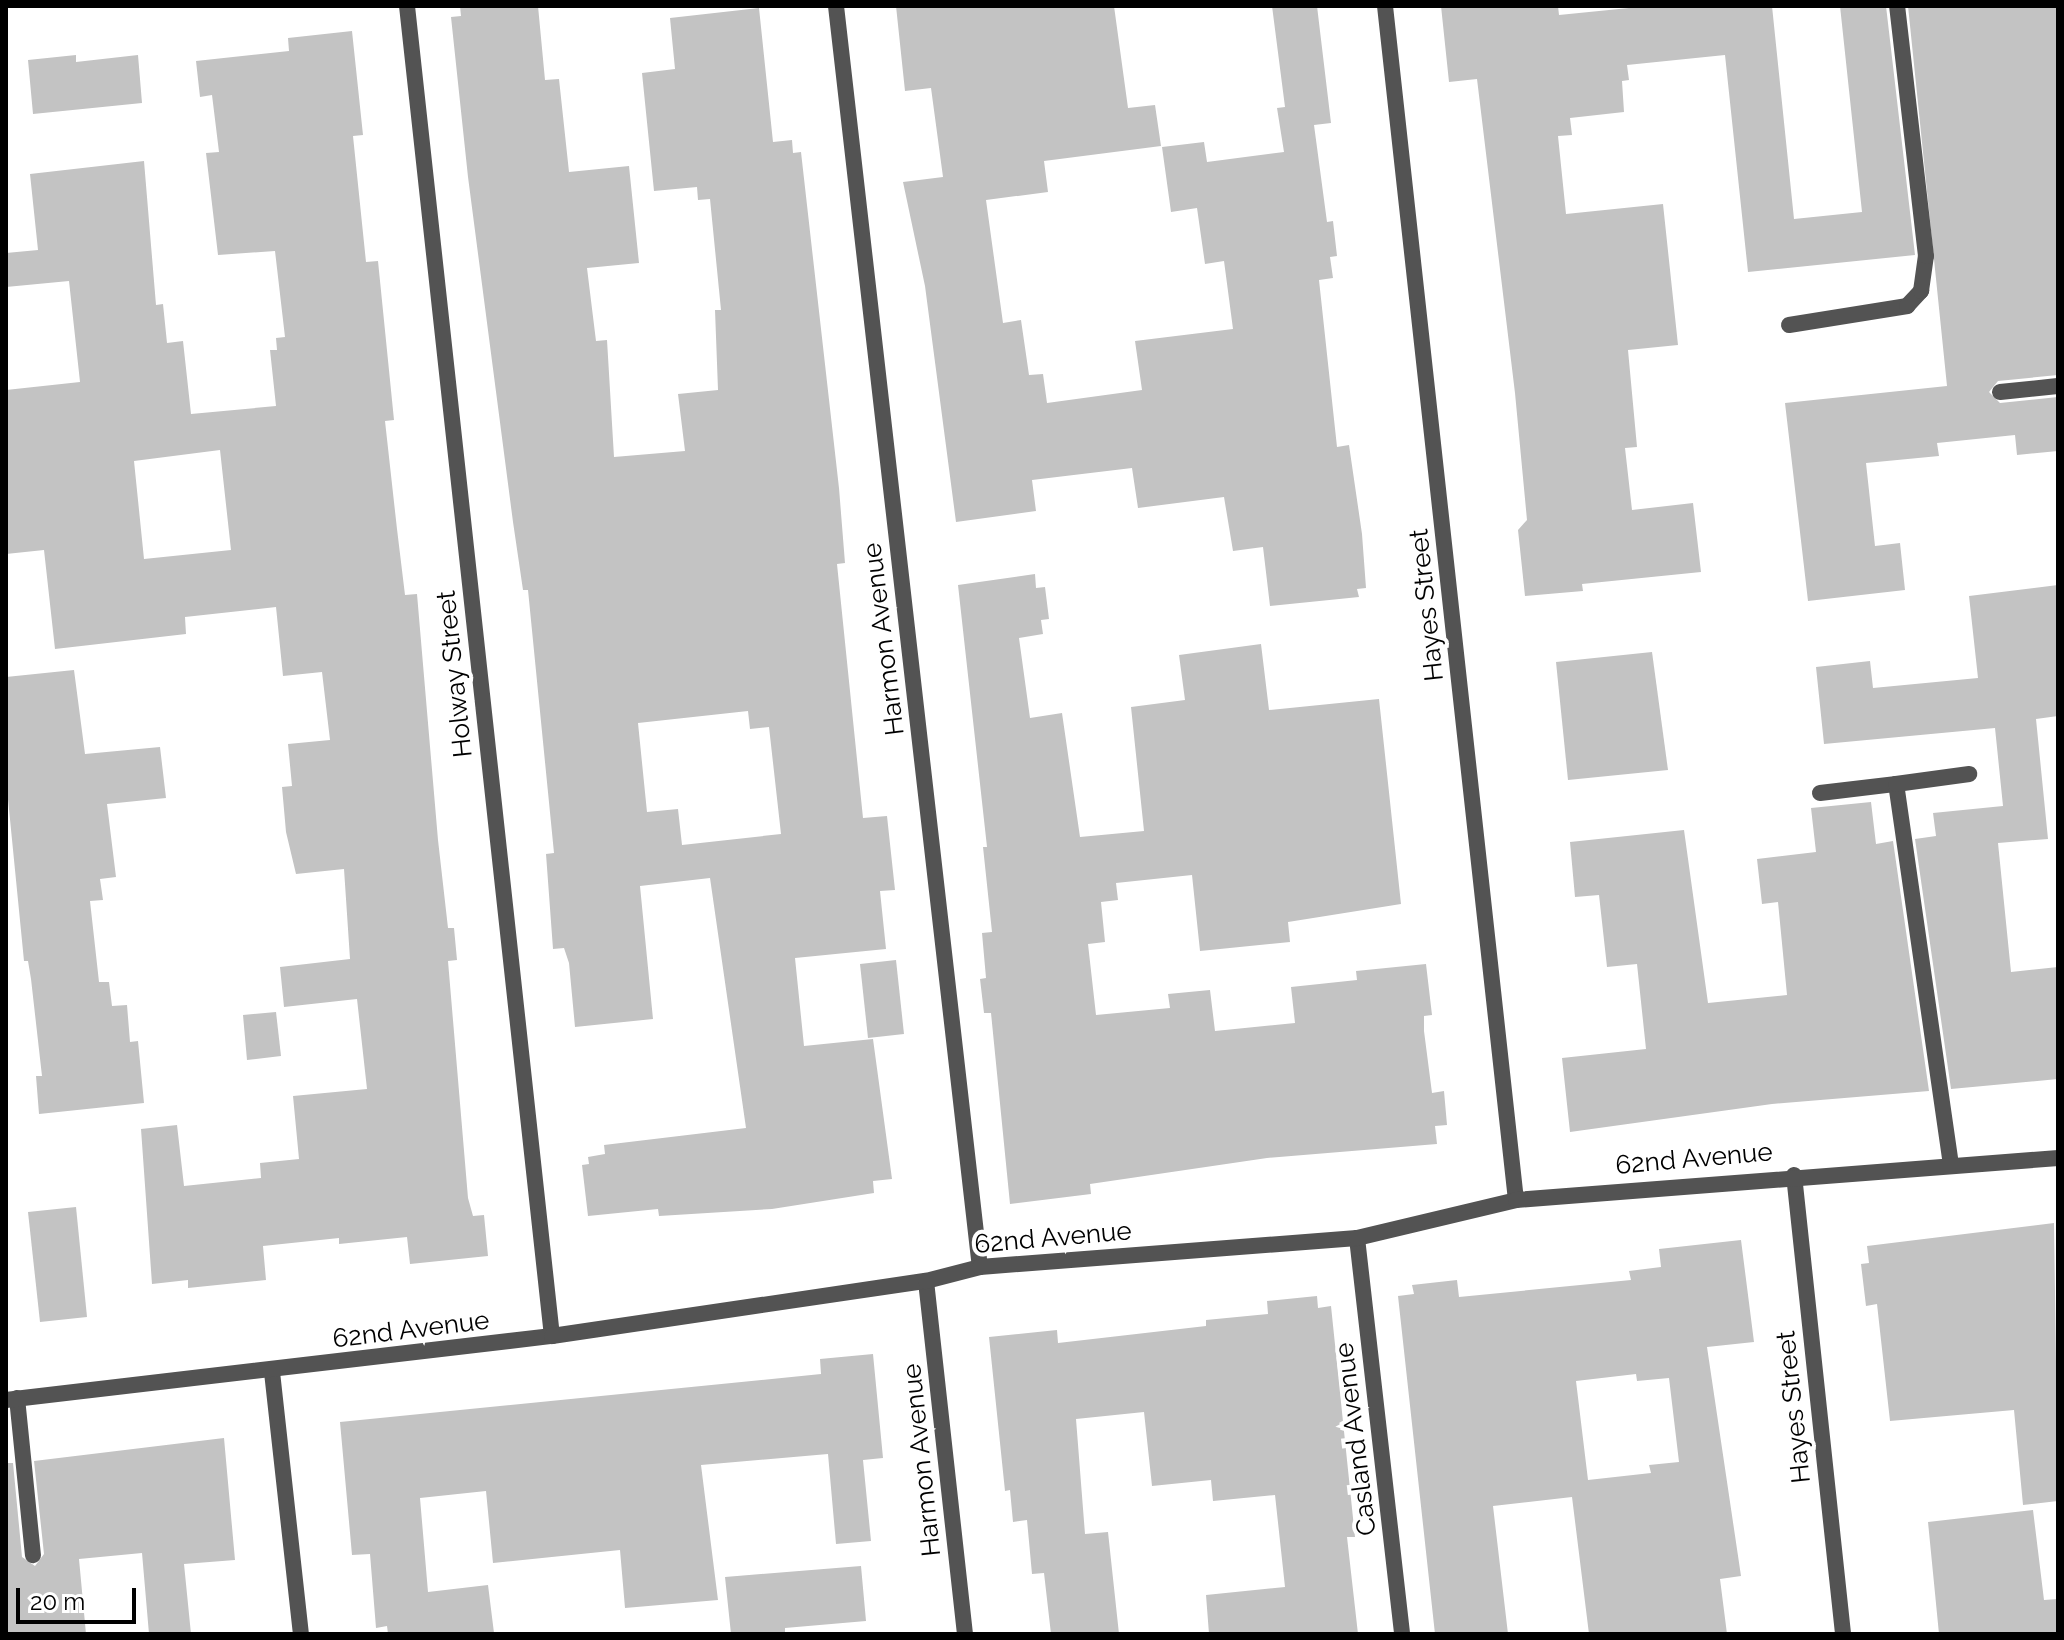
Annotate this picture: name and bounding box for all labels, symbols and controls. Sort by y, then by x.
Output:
street label: Hayes Street [1403,527,1451,683]
street label: Harmon Avenue [857,540,911,738]
street label: Holway Street [431,589,479,759]
street label: 62nd Avenue [1614,1137,1774,1181]
street label: 62nd Avenue [973,1216,1133,1260]
street label: 62nd Avenue [330,1305,492,1355]
street label: Hayes Street [1770,1329,1818,1485]
street label: Casland Avenue [1329,1340,1383,1538]
street label: Harmon Avenue [896,1362,948,1558]
scale bar [20,1572,140,1622]
text: 20 m [30,1587,85,1616]

